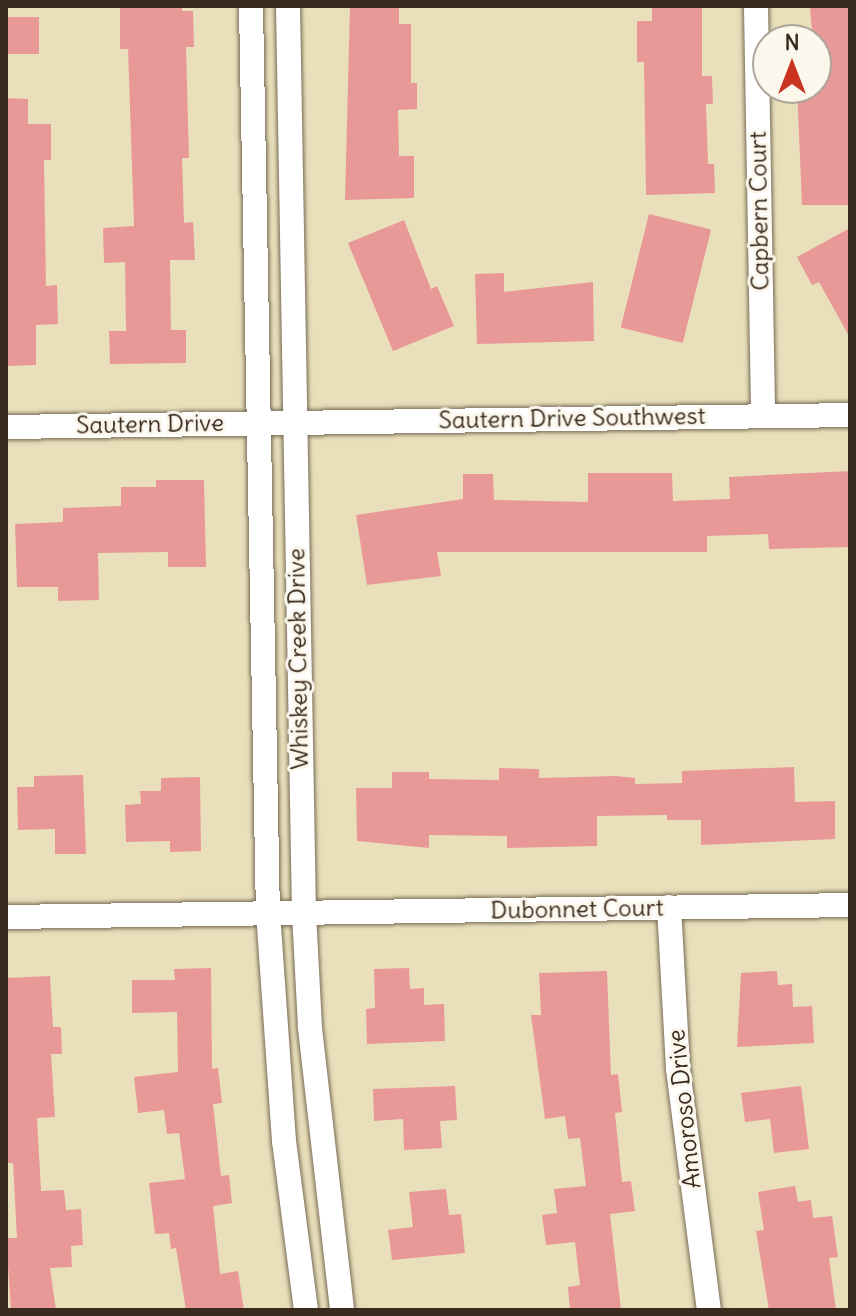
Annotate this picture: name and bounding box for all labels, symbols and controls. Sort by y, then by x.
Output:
north arrow [752,24,832,104]
text: N [784,28,800,56]
street label: Capbern Court [743,131,775,291]
street label: Sautern Drive Southwest [438,401,706,435]
street label: Sautern Drive [76,408,224,440]
street label: Whiskey Creek Drive [282,548,314,770]
street label: Dubonnet Court [490,893,664,925]
street label: Amoroso Drive [661,1028,707,1190]

